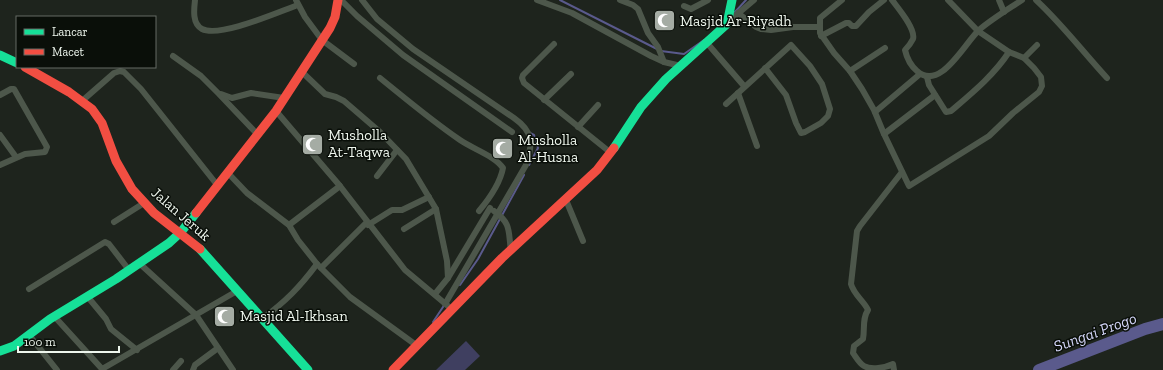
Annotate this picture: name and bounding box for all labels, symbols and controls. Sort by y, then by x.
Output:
mosque icon: Masjid Ar-Riyadh [652,8,678,34]
place label: Masjid Ar-Riyadh [680,12,792,30]
legend [16,16,156,68]
text: Lancar [52,25,88,39]
text: Macet [52,45,84,59]
place label: Musholla At-Taqwa [328,126,390,161]
mosque icon: Musholla At-Taqwa [299,131,325,157]
place label: Musholla Al-Husna [518,131,578,166]
mosque icon: Musholla Al-Husna [489,136,515,162]
street label: Jalan Jeruk [148,183,214,245]
mosque icon: Masjid Al-Ikhsan [212,303,238,329]
place label: Masjid Al-Ikhsan [240,307,348,325]
water label: Sungai Progo [1051,308,1139,356]
scale bar [18,328,119,354]
text: 100 m [24,335,56,349]

